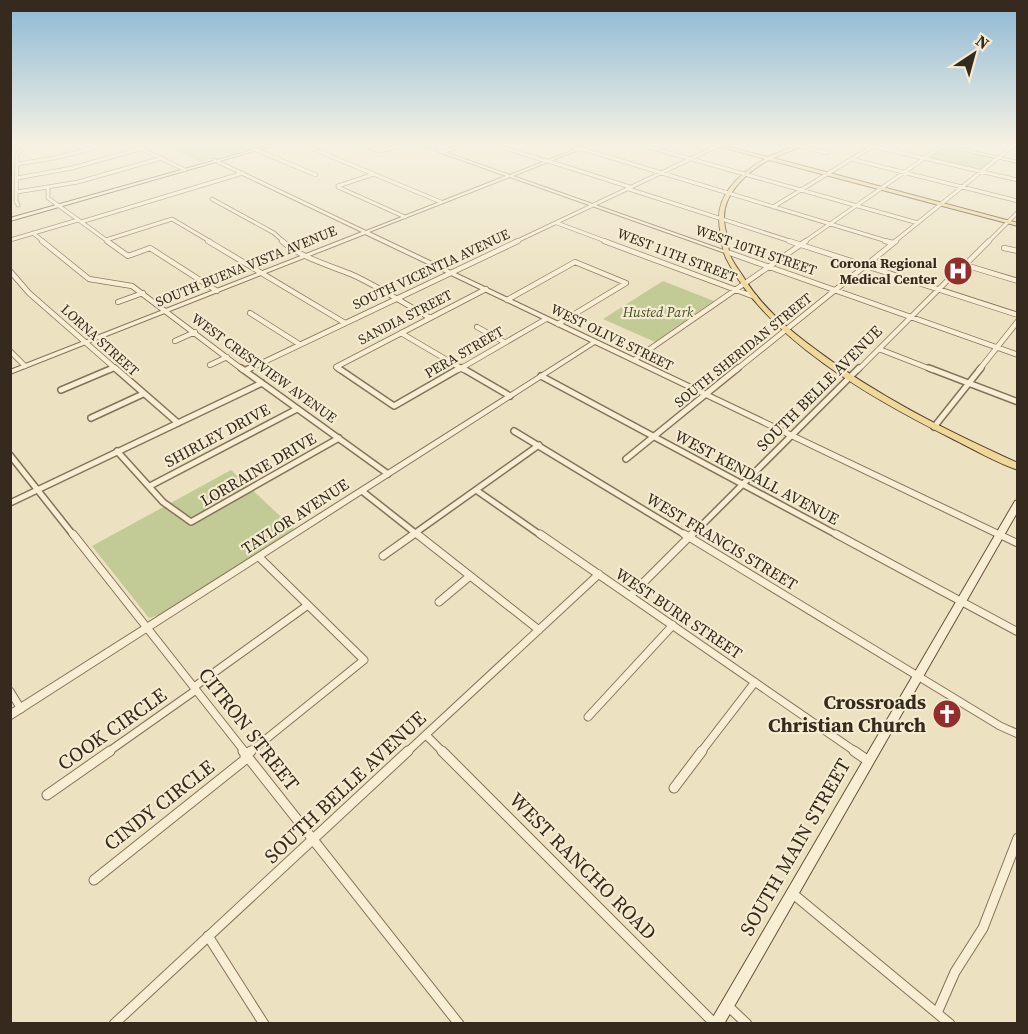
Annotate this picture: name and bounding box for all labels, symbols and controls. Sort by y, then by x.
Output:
north arrow [944,24,1004,84]
text: N [972,30,994,54]
street label: SOUTH BUENA VISTA AVENUE [152,220,340,312]
street label: WEST 10TH STREET [693,220,820,280]
street label: WEST 11TH STREET [614,223,740,287]
street label: SOUTH VICENTIA AVENUE [349,224,513,314]
place label: Corona Regional Medical Center [830,253,937,289]
hospital icon: Corona Regional Medical Center [942,255,974,287]
street label: SANDIA STREET [354,284,456,349]
street label: SOUTH SHERIDAN STREET [670,288,817,412]
street label: LORNA STREET [57,299,144,381]
street label: WEST OLIVE STREET [547,299,677,376]
park label: Husted Park [622,302,694,322]
street label: WEST CRESTVIEW AVENUE [187,308,341,428]
street label: SOUTH BELLE AVENUE [751,320,887,456]
street label: PERA STREET [421,321,508,383]
street label: SHIRLEY DRIVE [160,398,274,472]
street label: WEST KENDALL AVENUE [671,424,843,530]
street label: LORRAINE DRIVE [196,427,320,511]
street label: TAYLOR AVENUE [237,473,353,559]
street label: WEST FRANCIS STREET [642,487,802,595]
street label: WEST BURR STREET [611,562,747,664]
street label: CITRON STREET [192,662,306,796]
street label: COOK CIRCLE [52,681,172,777]
place label: Crossroads Christian Church [768,688,926,739]
church icon: Crossroads Christian Church [931,698,963,730]
street label: SOUTH BELLE AVENUE [258,704,432,870]
street label: CINDY CIRCLE [98,753,220,857]
street label: SOUTH MAIN STREET [733,753,857,941]
street label: WEST RANCHO ROAD [503,786,663,946]

